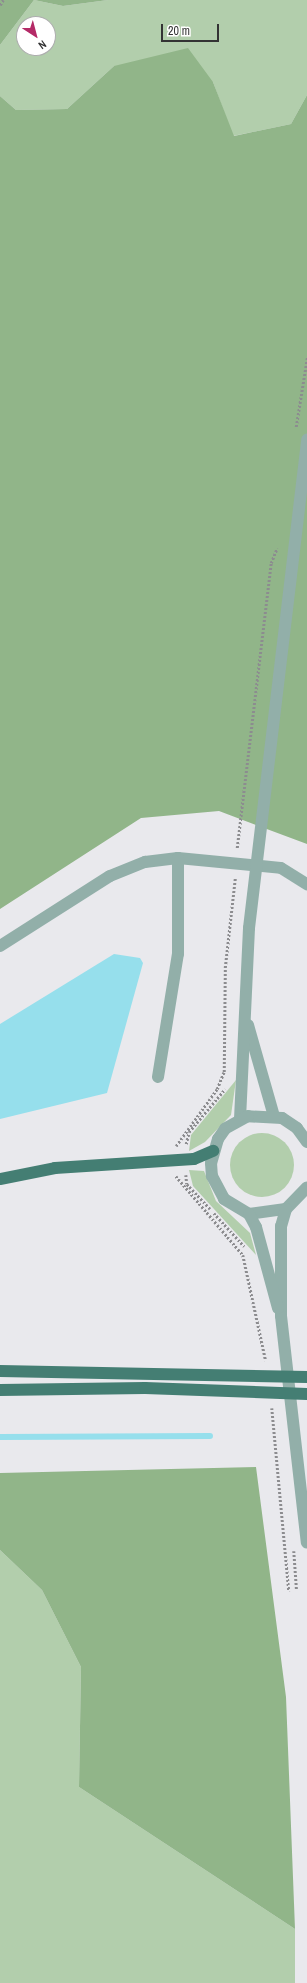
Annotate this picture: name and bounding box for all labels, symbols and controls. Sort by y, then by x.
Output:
north arrow [16,16,56,56]
scale bar [163,16,221,42]
text: 20 m [168,23,190,39]
text: N [36,37,49,52]

